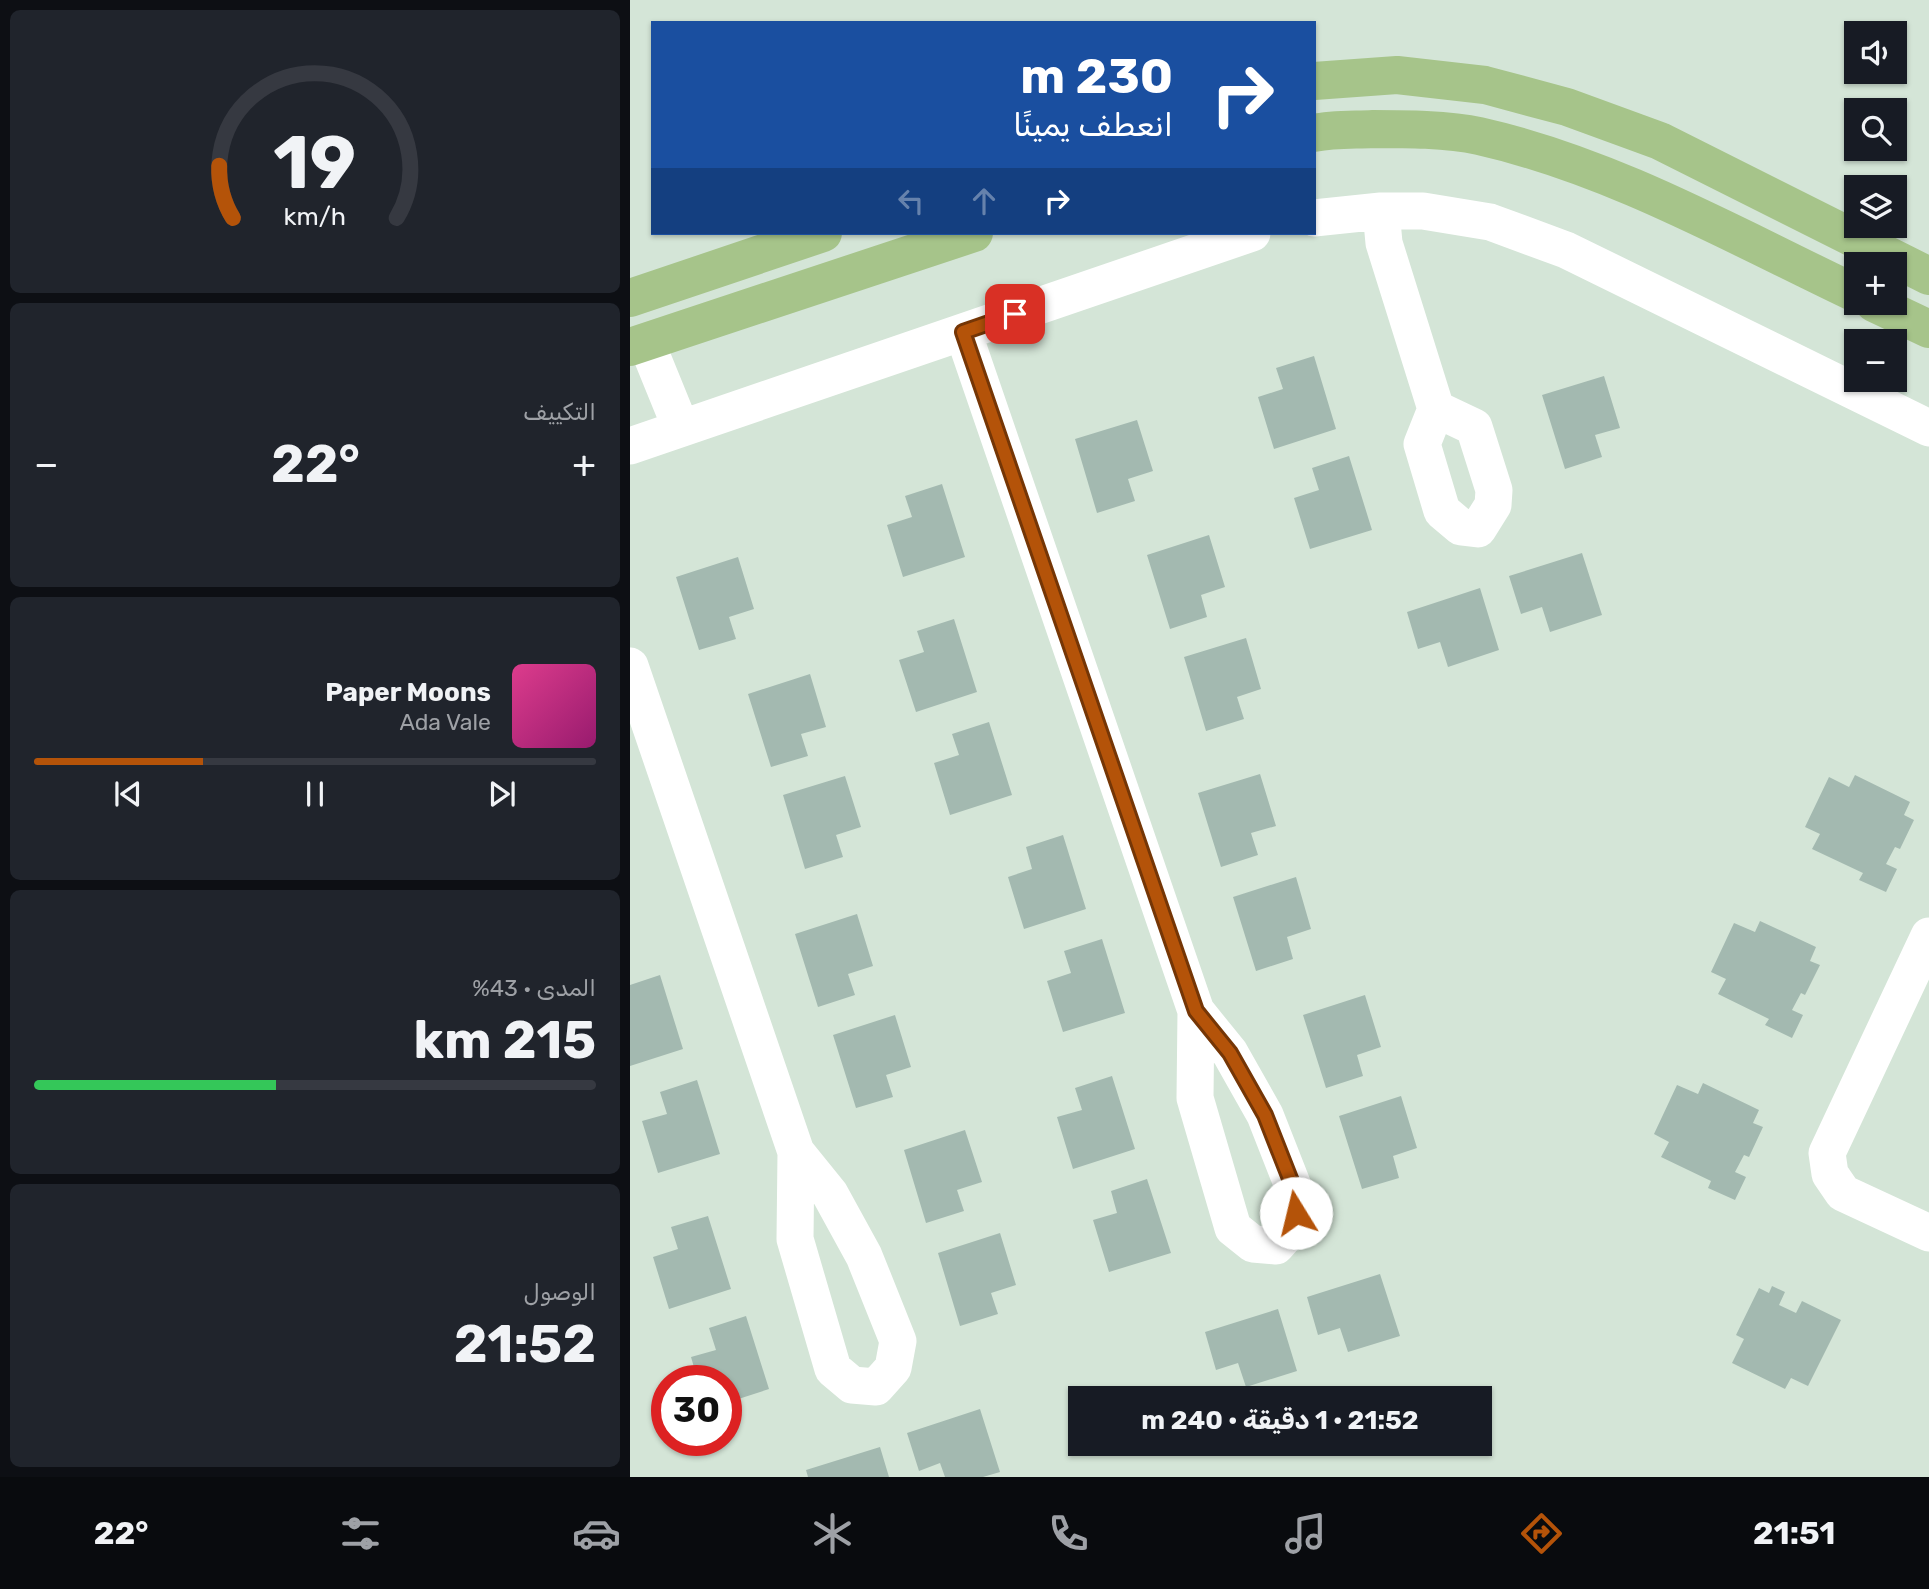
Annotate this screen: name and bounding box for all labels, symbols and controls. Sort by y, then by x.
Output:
map controls [1844,21,1907,392]
button: sound [1844,21,1907,84]
text: 230 m [1020,47,1173,105]
icon: right [1197,49,1288,140]
button: search [1844,98,1907,161]
text: انعطف يمينًا [1013,106,1173,144]
text: 19 [274,120,356,206]
button: layers [1844,175,1907,238]
icon: left [892,182,930,220]
icon: ahead [965,182,1003,220]
icon: right [1038,182,1076,220]
text: km/h [284,202,346,231]
button: + [1844,252,1907,315]
pin [985,284,1045,344]
icon: arrive [996,295,1034,333]
button: − [1844,329,1907,392]
text: التكييف [523,398,596,426]
text: 22° [271,433,360,495]
text: − [34,441,59,487]
text: + [572,441,596,487]
text: Paper Moons [325,677,491,708]
text: Ada Vale [399,708,491,736]
icon: previous [109,775,147,813]
icon: pause [296,775,334,813]
icon: next [483,775,521,813]
text: المدى · 43% [472,974,596,1002]
text: 215 km [414,1009,596,1071]
position arrow [1259,1176,1333,1250]
text: الوصول [524,1278,596,1306]
text: 21:52 [454,1313,596,1375]
speed limit sign: 30 [651,1365,742,1456]
text: 21:52 · 1 دقيقة · 240 m [1141,1405,1419,1436]
icon: filters [336,1509,385,1558]
icon: car [572,1509,621,1558]
icon: climate [808,1509,857,1558]
icon: phone [1044,1509,1093,1558]
icon: music [1281,1509,1330,1558]
icon: directions [1517,1509,1566,1558]
text: 22° [94,1514,148,1552]
text: 21:51 [1753,1514,1835,1552]

